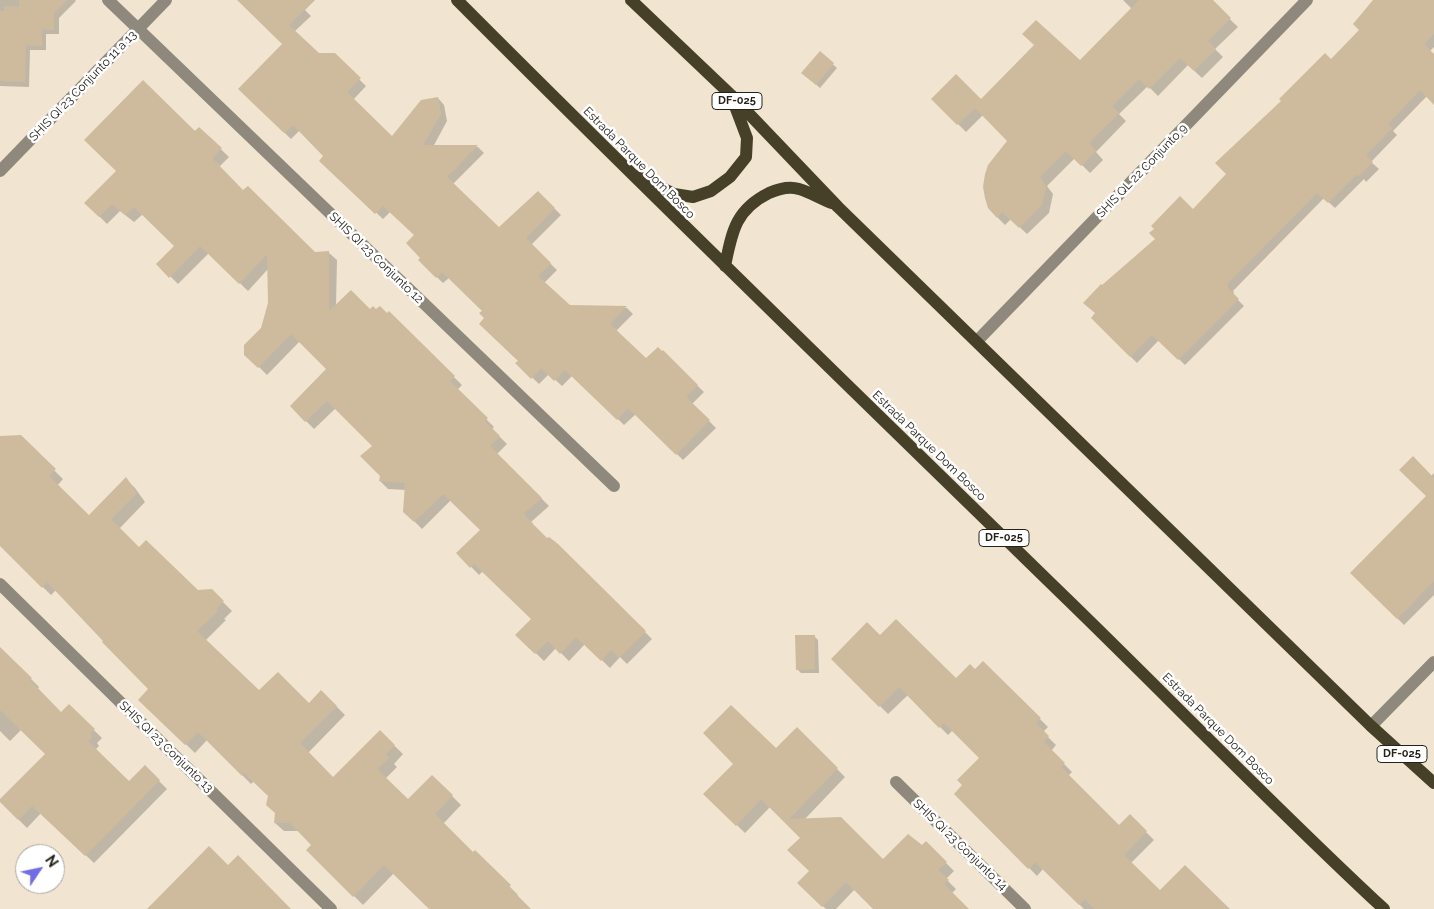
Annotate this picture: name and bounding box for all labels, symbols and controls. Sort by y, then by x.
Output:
street label: SHIS QI 23 Conjunto 11 a 13 [26,28,140,144]
road number: DF-025 [712,92,762,110]
street label: Estrada Parque Dom Bosco [580,104,698,222]
street label: SHIS QL 22 Conjunto 9 [1094,121,1190,221]
street label: SHIS QI 23 Conjunto 12 [326,209,426,307]
street label: Estrada Parque Dom Bosco [869,388,989,504]
road number: DF-025 [979,530,1029,546]
street label: Estrada Parque Dom Bosco [1159,670,1277,788]
street label: SHIS QI 23 Conjunto 13 [116,698,216,796]
road number: DF-025 [1377,746,1427,762]
street label: SHIS Qi 23 Conjunto 14 [910,796,1010,894]
north arrow [15,844,65,894]
text: N [42,852,61,870]

